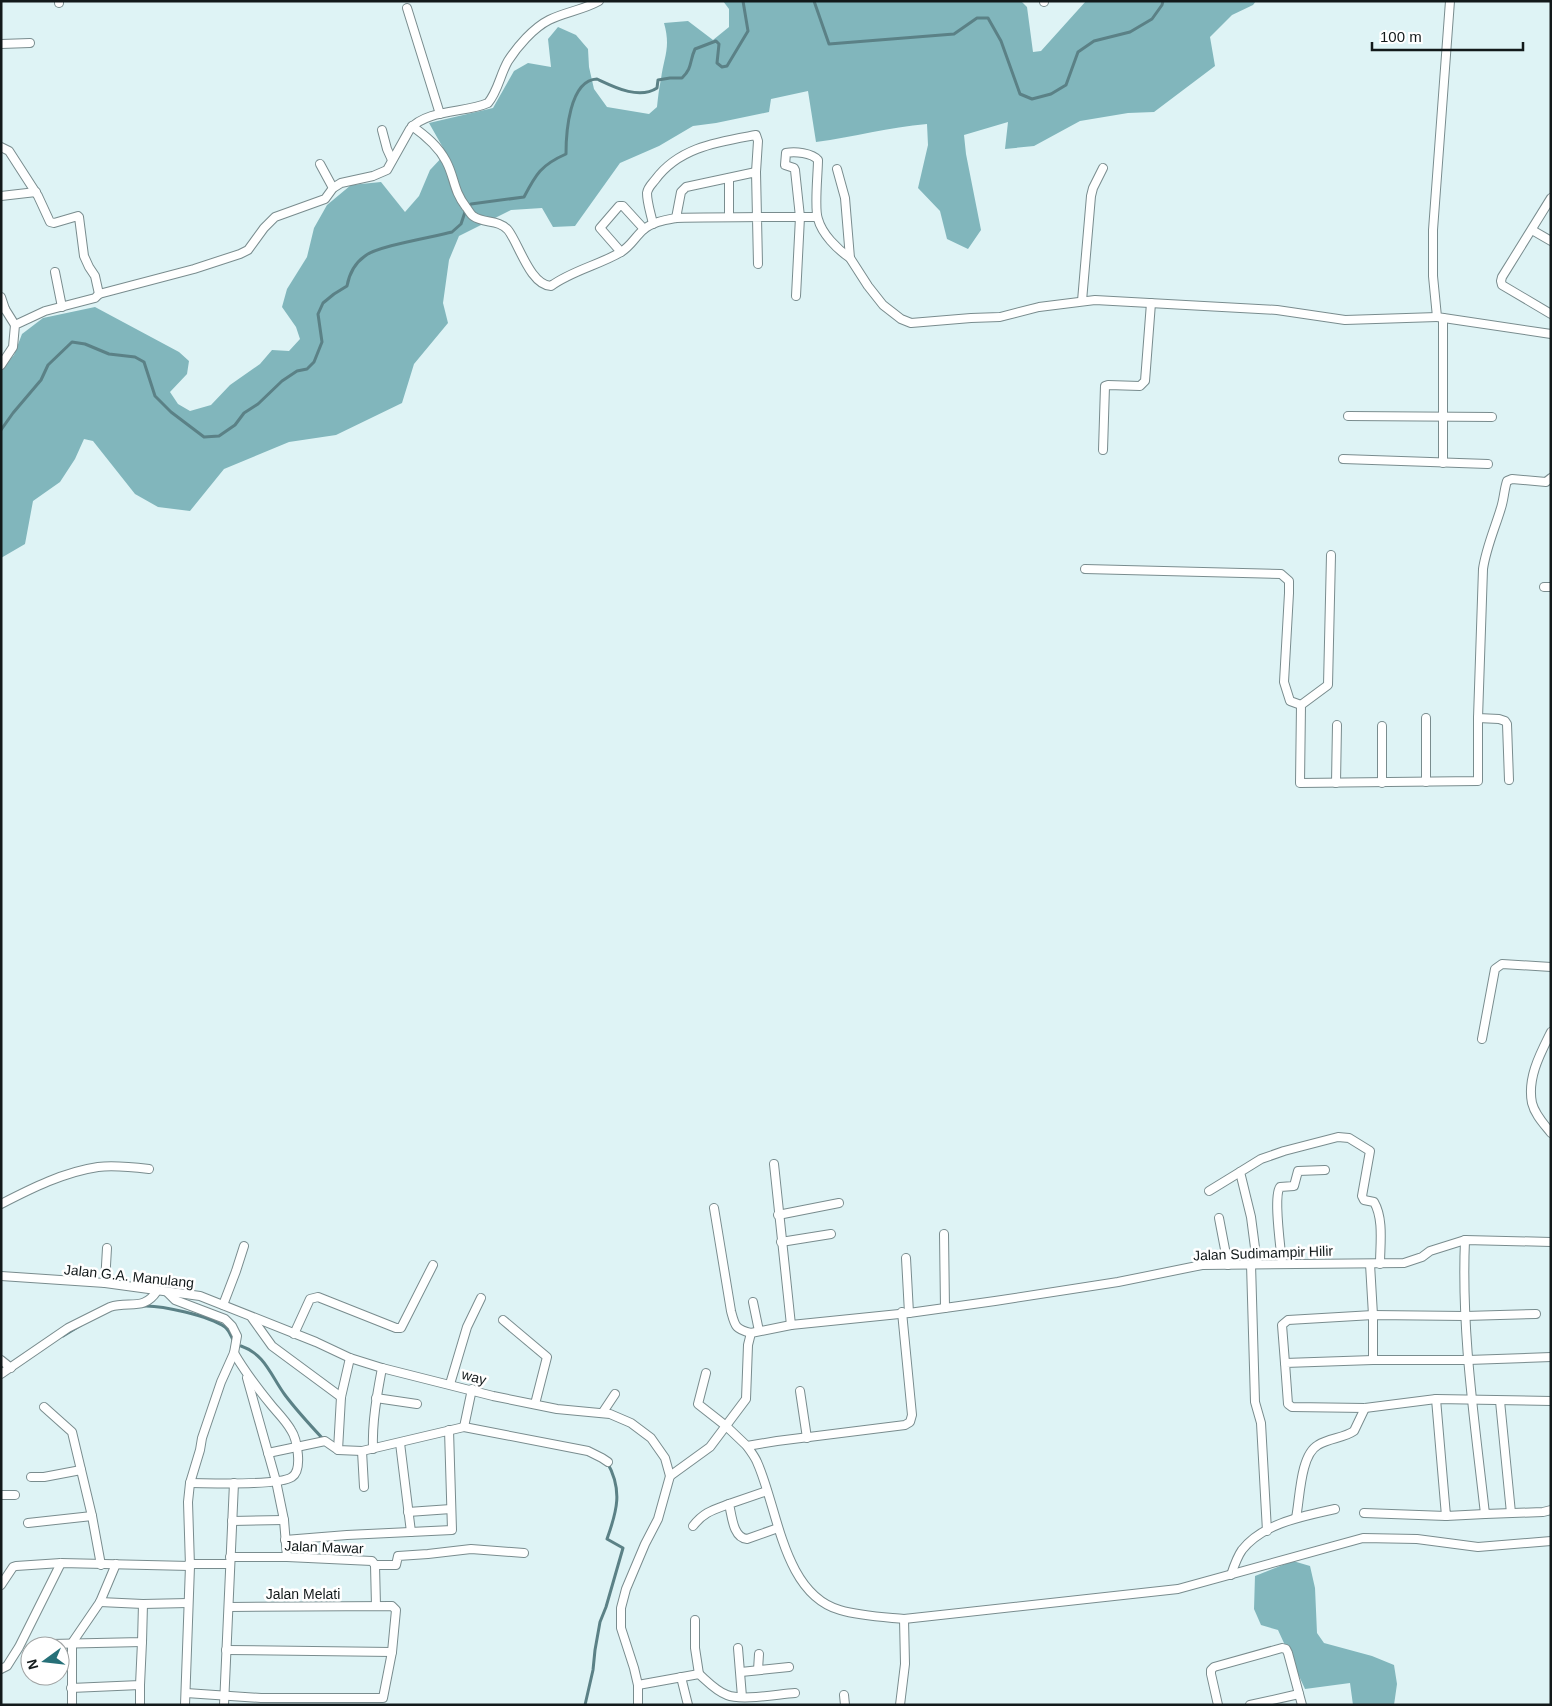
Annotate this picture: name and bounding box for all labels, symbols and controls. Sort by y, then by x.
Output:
scale bar [1372,20,1523,52]
text: 100 m [1380,28,1422,45]
street label: Jalan Sudimampir Hilir [1193,1243,1334,1263]
street label: Jalan G.A. Manulang [63,1261,195,1291]
street label: way [459,1366,488,1388]
street label: Jalan Mawar [284,1538,364,1556]
street label: Jalan Melati [266,1586,340,1602]
north arrow [20,1636,70,1686]
text: N [23,1657,41,1671]

